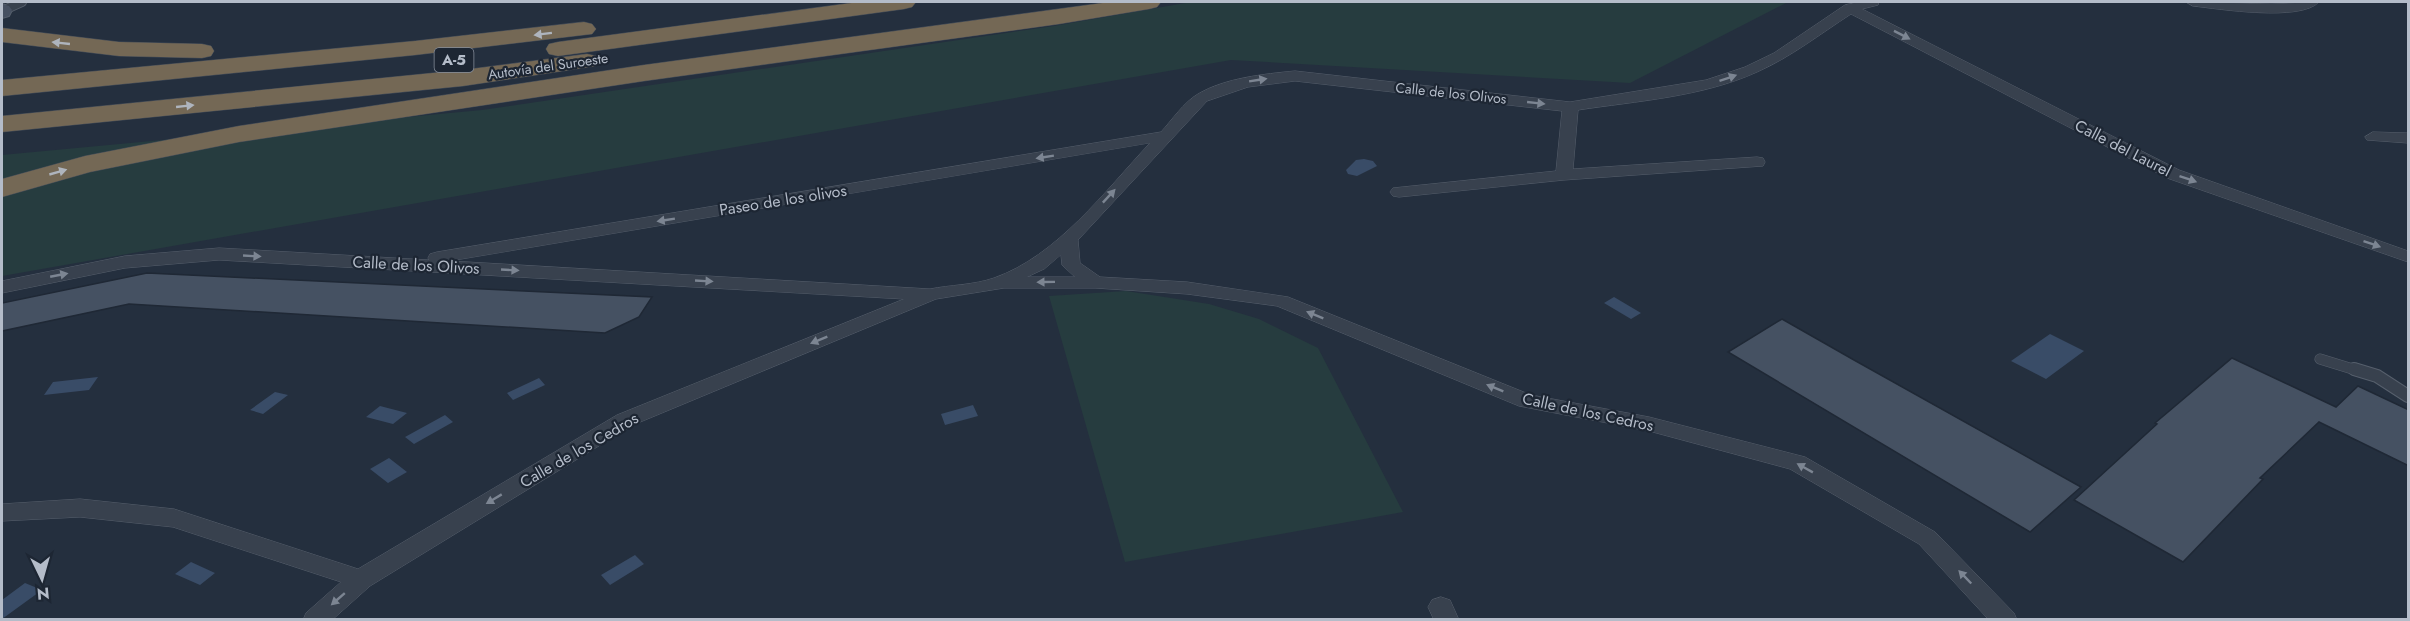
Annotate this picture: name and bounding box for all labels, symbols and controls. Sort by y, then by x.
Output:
one-way arrow [533,29,552,39]
one-way arrow [1893,30,1910,39]
one-way arrow [51,38,70,48]
road number: A-5 [434,48,474,72]
street label: Autovía del Suroeste [487,48,609,84]
one-way arrow [1719,73,1737,82]
one-way arrow [1249,75,1268,84]
street label: Calle de los Olivos [1395,77,1508,109]
one-way arrow [1526,98,1545,108]
one-way arrow [176,101,195,111]
street label: Calle del Laurel [2071,114,2175,182]
one-way arrow [1035,152,1054,161]
one-way arrow [49,166,67,176]
one-way arrow [2179,175,2197,185]
street label: Paseo de los olivos [718,179,848,221]
one-way arrow [1102,189,1115,204]
one-way arrow [657,216,676,225]
one-way arrow [2363,240,2381,250]
street label: Calle de los Olivos [352,250,480,280]
one-way arrow [243,251,262,260]
one-way arrow [500,266,519,275]
one-way arrow [50,270,69,279]
one-way arrow [695,277,714,286]
one-way arrow [1036,277,1055,287]
one-way arrow [1305,310,1323,320]
one-way arrow [810,335,828,345]
one-way arrow [1486,383,1504,393]
street label: Calle de los Cedros [1520,387,1656,437]
street label: Calle de los Cedros [515,407,643,493]
one-way arrow [1796,463,1813,473]
one-way arrow [486,493,502,504]
north arrow [12,549,72,609]
one-way arrow [1958,570,1972,585]
text: N [36,581,51,605]
one-way arrow [331,592,346,605]

